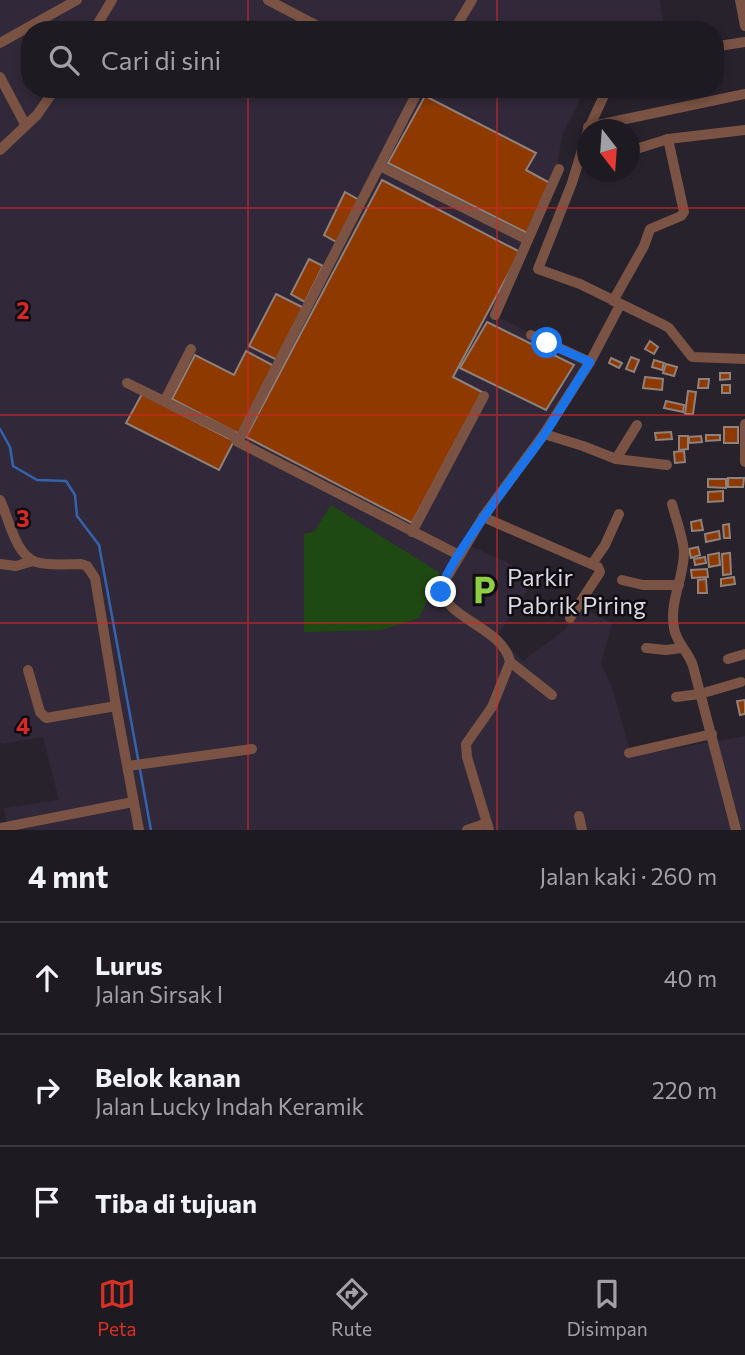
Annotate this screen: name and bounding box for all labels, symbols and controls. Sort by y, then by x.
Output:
search box [21,21,724,98]
icon: search [45,41,83,79]
text: Cari di sini [101,44,221,75]
north arrow [577,119,640,182]
text: 2 [16,296,30,324]
route start [531,327,562,358]
text: 3 [16,504,30,532]
place label: Parkir Pabrik Piring [507,562,646,619]
parking icon: Parkir Pabrik Piring [467,573,501,607]
route end [425,576,456,607]
text: 4 [16,711,30,739]
text: 4 mnt [28,857,108,894]
text: Jalan kaki · 260 m [540,862,717,890]
text: Lurus [95,949,163,980]
icon: ahead [28,959,66,997]
text: 40 m [664,964,717,992]
text: Jalan Sirsak I [95,980,223,1008]
text: Belok kanan [95,1061,241,1092]
icon: right [28,1071,66,1109]
text: 220 m [652,1076,717,1104]
text: Jalan Lucky Indah Keramik [95,1092,364,1120]
icon: arrive [28,1183,66,1221]
text: Tiba di tujuan [95,1187,257,1218]
tab: Peta [97,1275,137,1340]
tab: Rute [331,1275,372,1340]
tab: Disimpan [567,1275,648,1340]

